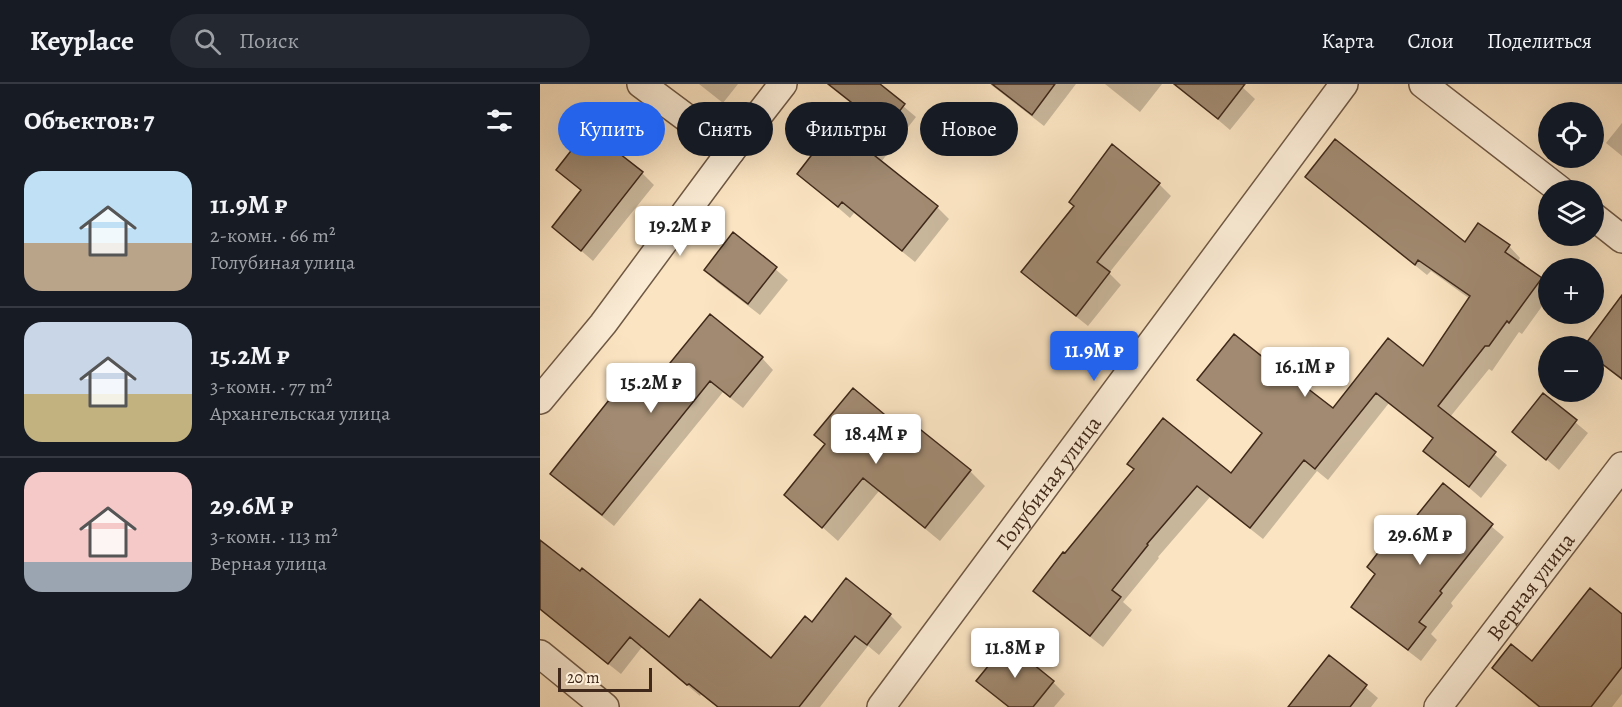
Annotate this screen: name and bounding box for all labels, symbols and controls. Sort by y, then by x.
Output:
search box [170,14,590,68]
text: Keyplace [30,22,134,60]
icon: search [191,25,224,58]
text: Поиск [239,26,299,56]
text: Карта [1321,27,1374,55]
text: Слои [1407,27,1454,55]
text: Поделиться [1487,27,1592,55]
chip: Купить [558,102,665,156]
chip: Снять [677,102,773,156]
chip: Фильтры [785,102,908,156]
chip: Новое [920,102,1018,156]
map controls [1538,102,1604,402]
button: locate [1538,102,1604,168]
text: Объектов: 7 [24,103,154,138]
icon: filters [483,104,516,137]
button: layers [1538,180,1604,246]
text: 11.9M ₽ [210,187,287,222]
icon: home [72,195,144,267]
pin: 19.2M ₽ [625,206,735,257]
text: 19.2M ₽ [649,212,711,239]
text: 2-комн. · 66 m² [210,222,335,249]
text: Голубиная улица [210,249,355,276]
button: + [1538,258,1604,324]
pin: 11.9M ₽ [1039,331,1149,382]
button: − [1538,336,1604,402]
text: 11.9M ₽ [1064,337,1124,364]
text: 15.2M ₽ [210,338,290,373]
icon: home [72,346,144,418]
pin: 16.1M ₽ [1250,347,1360,398]
text: 16.1M ₽ [1275,353,1335,380]
pin: 15.2M ₽ [596,363,706,414]
text: 15.2M ₽ [620,369,682,396]
text: 3-комн. · 77 m² [210,373,333,400]
text: Архангельская улица [210,400,390,427]
street label: Голубиная улица [989,409,1109,556]
pin: 18.4M ₽ [821,414,931,465]
text: 18.4M ₽ [845,420,907,447]
text: 29.6M ₽ [210,488,294,523]
icon: home [72,496,144,568]
pin: 29.6M ₽ [1365,515,1475,566]
text: 29.6M ₽ [1388,521,1452,548]
text: 3-комн. · 113 m² [210,523,338,550]
street label: Верная улица [1480,526,1583,647]
text: Верная улица [210,550,327,577]
pin: 11.8M ₽ [960,628,1070,679]
text: 11.8M ₽ [985,634,1045,661]
scale bar [558,665,652,692]
text: 20 m [567,667,600,689]

